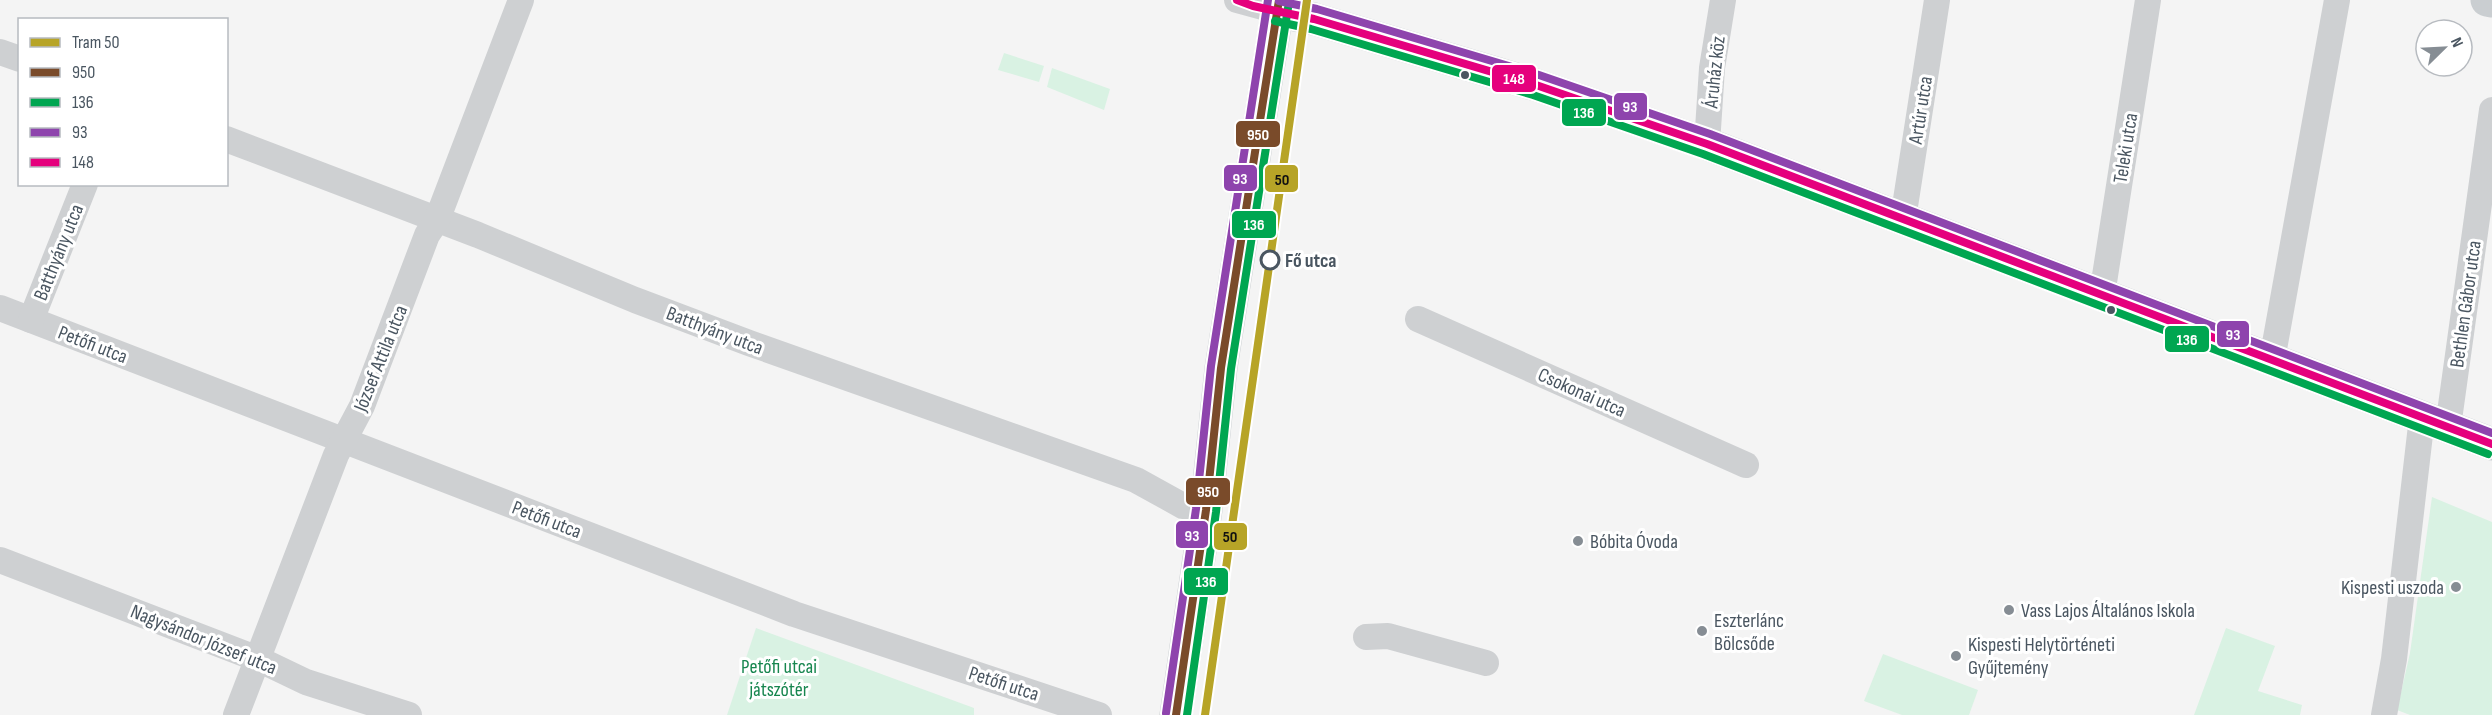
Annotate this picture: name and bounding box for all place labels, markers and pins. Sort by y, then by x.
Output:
unlabelled marker [1459,69,1471,81]
place label: Fő utca [1285,249,1336,273]
marker: Fő utca [1260,250,1280,270]
unlabelled marker [2105,304,2117,316]
place label: Bóbita Óvoda [1590,530,1678,554]
marker: Bóbita Óvoda [1571,534,1585,548]
place label: Kispesti uszoda [2341,576,2444,600]
marker: Kispesti uszoda [2449,580,2463,594]
place label: Vass Lajos Általános Iskola [2021,599,2195,623]
marker: Vass Lajos Általános Iskola [2002,603,2016,617]
place label: Eszterlánc Bölcsőde [1714,609,1784,656]
marker: Eszterlánc Bölcsőde [1695,624,1709,638]
place label: Kispesti Helytörténeti Gyűjtemény [1968,633,2115,680]
marker: Kispesti Helytörténeti Gyűjtemény [1949,649,1963,663]

